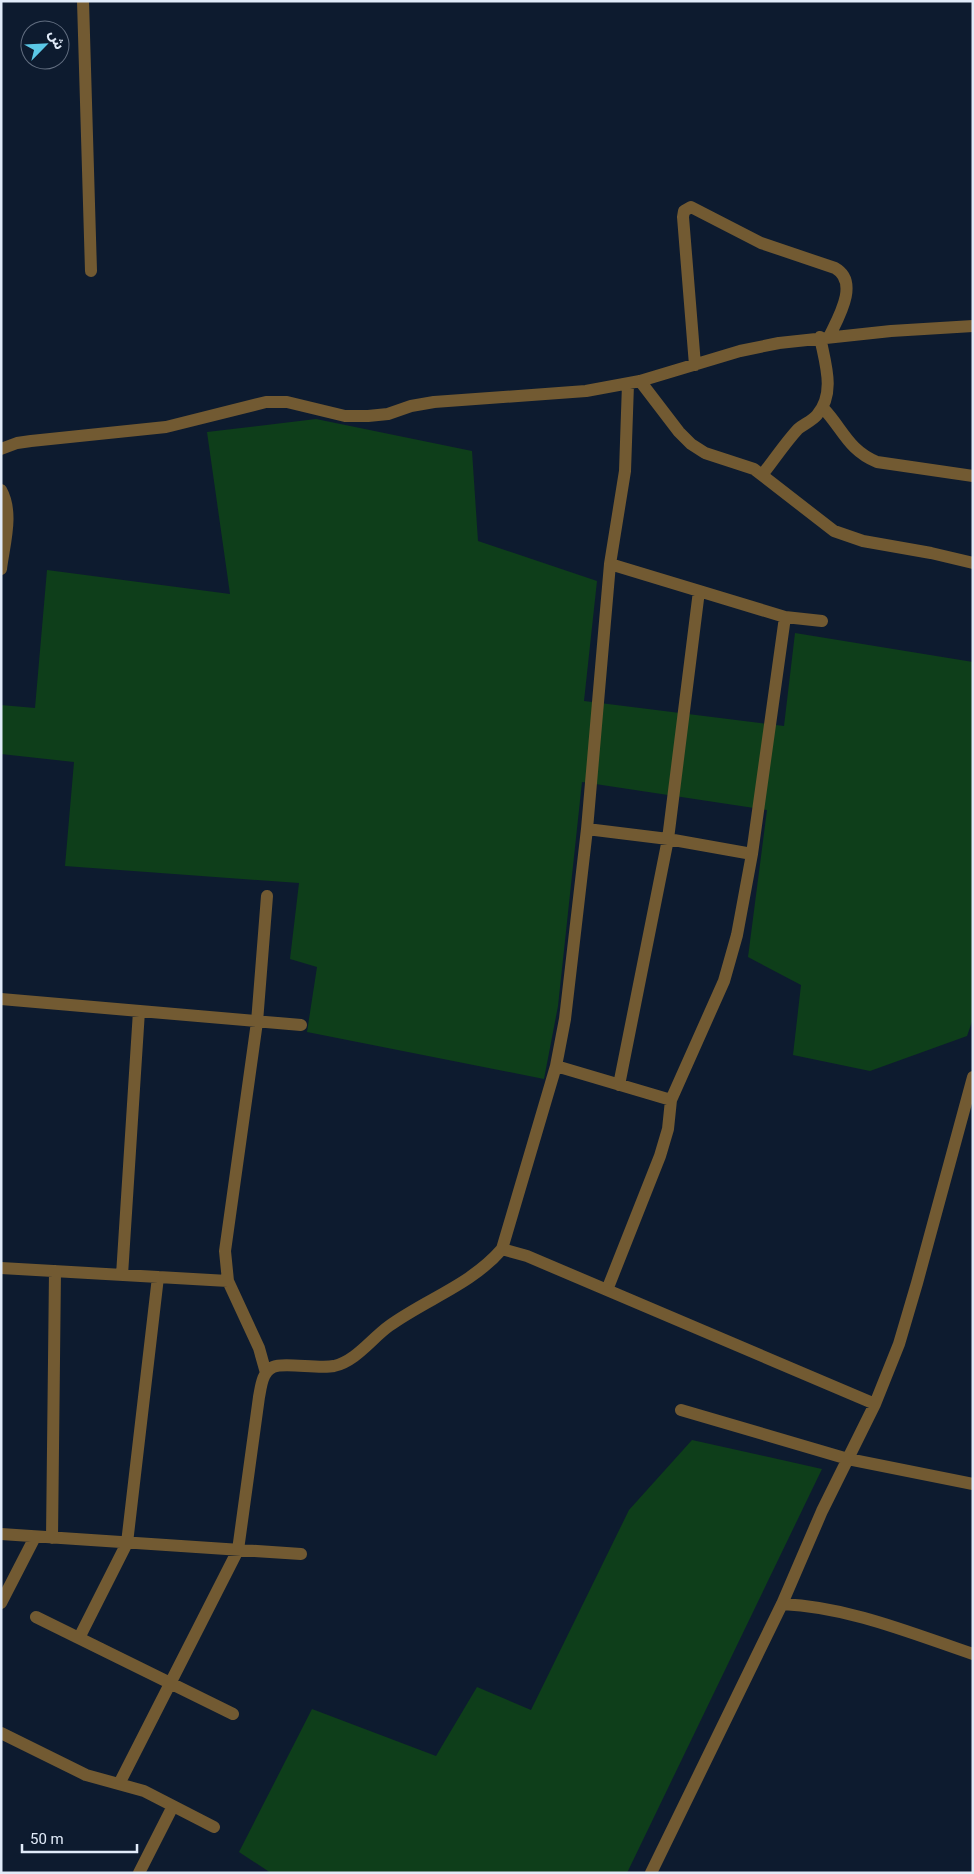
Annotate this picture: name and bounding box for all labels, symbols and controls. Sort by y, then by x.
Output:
north arrow [20,20,70,70]
text: ش [46,28,68,52]
scale bar [22,1822,138,1854]
text: 50 m [30,1830,64,1848]

